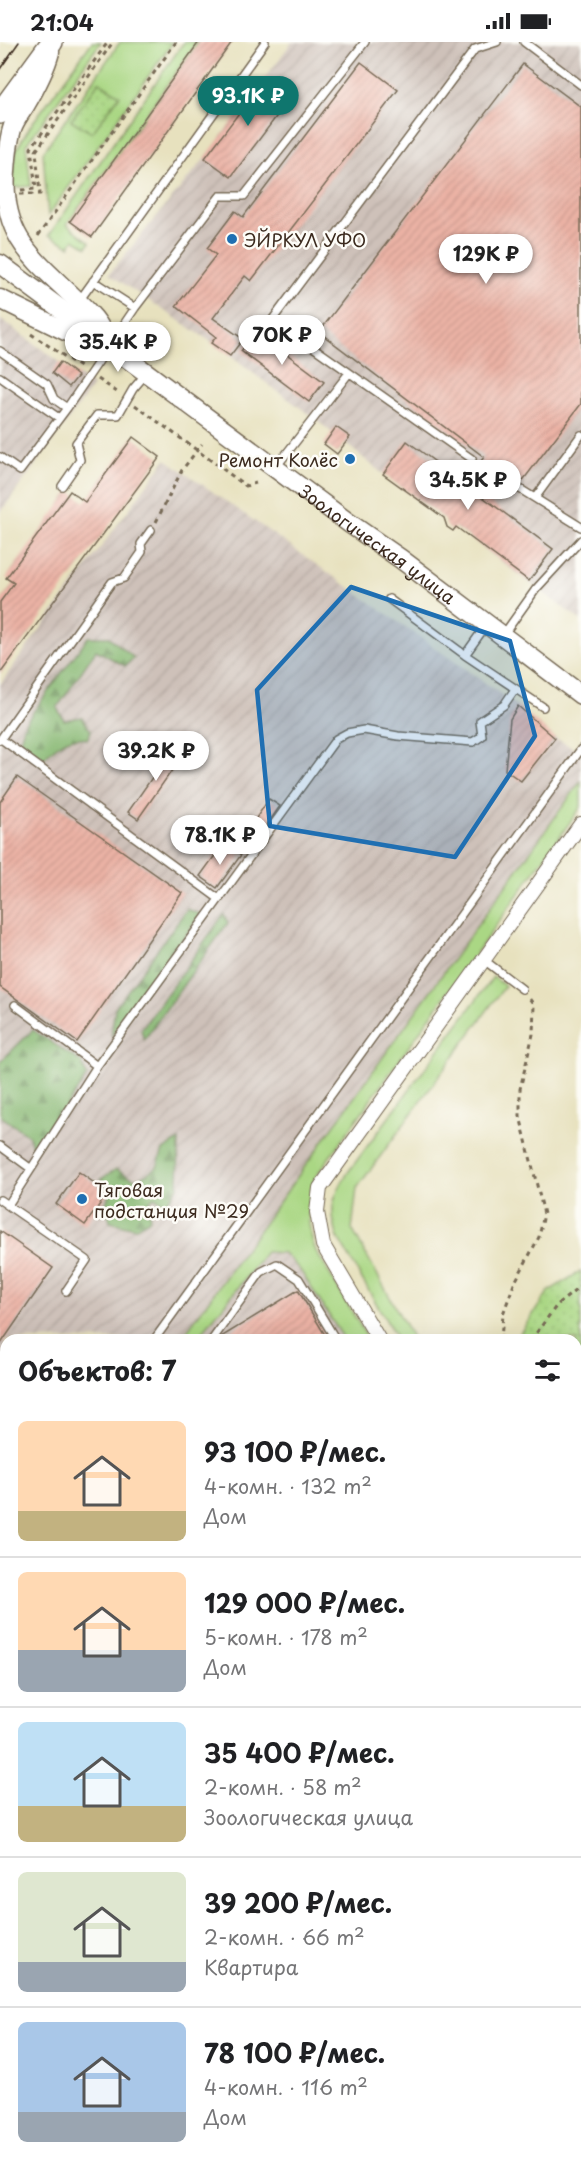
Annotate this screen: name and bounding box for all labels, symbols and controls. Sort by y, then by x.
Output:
text: 21:04 [30,5,94,38]
pin: 93.1K ₽ [193,76,303,127]
text: 93.1K ₽ [212,80,284,110]
place label: ЭЙРКУЛ УФО [244,226,366,253]
marker: ЭЙРКУЛ УФО [225,232,239,246]
pin: 129K ₽ [437,234,535,285]
text: 129K ₽ [453,238,519,268]
pin: 70K ₽ [240,315,324,366]
text: 70K ₽ [252,319,312,349]
pin: 35.4K ₽ [63,322,173,373]
text: 35.4K ₽ [79,326,157,356]
place label: Ремонт Колёс [219,446,338,473]
marker: Ремонт Колёс [343,452,357,466]
pin: 34.5K ₽ [413,460,523,511]
text: 34.5K ₽ [429,464,507,494]
street label: Зоологическая улица [294,477,463,610]
pin: 39.2K ₽ [101,731,211,782]
text: 39.2K ₽ [117,735,195,765]
pin: 78.1K ₽ [165,815,275,866]
text: 78.1K ₽ [184,819,256,849]
place label: Тяговая подстанция №29 [94,1176,249,1224]
marker: Тяговая подстанция №29 [75,1192,89,1206]
text: Объектов: 7 [18,1351,176,1390]
icon: filters [531,1354,564,1387]
text: 93 100 ₽/мес. [204,1432,386,1471]
icon: home [66,1445,138,1517]
text: 4-комн. · 132 m² [204,1471,372,1501]
text: Дом [204,1501,247,1531]
text: 129 000 ₽/мес. [204,1583,405,1622]
icon: home [66,1596,138,1668]
text: 5-комн. · 178 m² [204,1622,368,1652]
text: Дом [204,1652,247,1682]
text: 35 400 ₽/мес. [204,1733,395,1772]
icon: home [66,1746,138,1818]
text: 2-комн. · 58 m² [204,1772,362,1802]
text: Зоологическая улица [204,1802,413,1832]
text: 39 200 ₽/мес. [204,1883,392,1922]
icon: home [66,1896,138,1968]
text: 2-комн. · 66 m² [204,1922,365,1952]
text: Квартира [204,1952,298,1982]
text: 78 100 ₽/мес. [204,2033,385,2072]
icon: home [66,2046,138,2118]
text: 4-комн. · 116 m² [204,2072,368,2102]
text: Дом [204,2102,247,2132]

